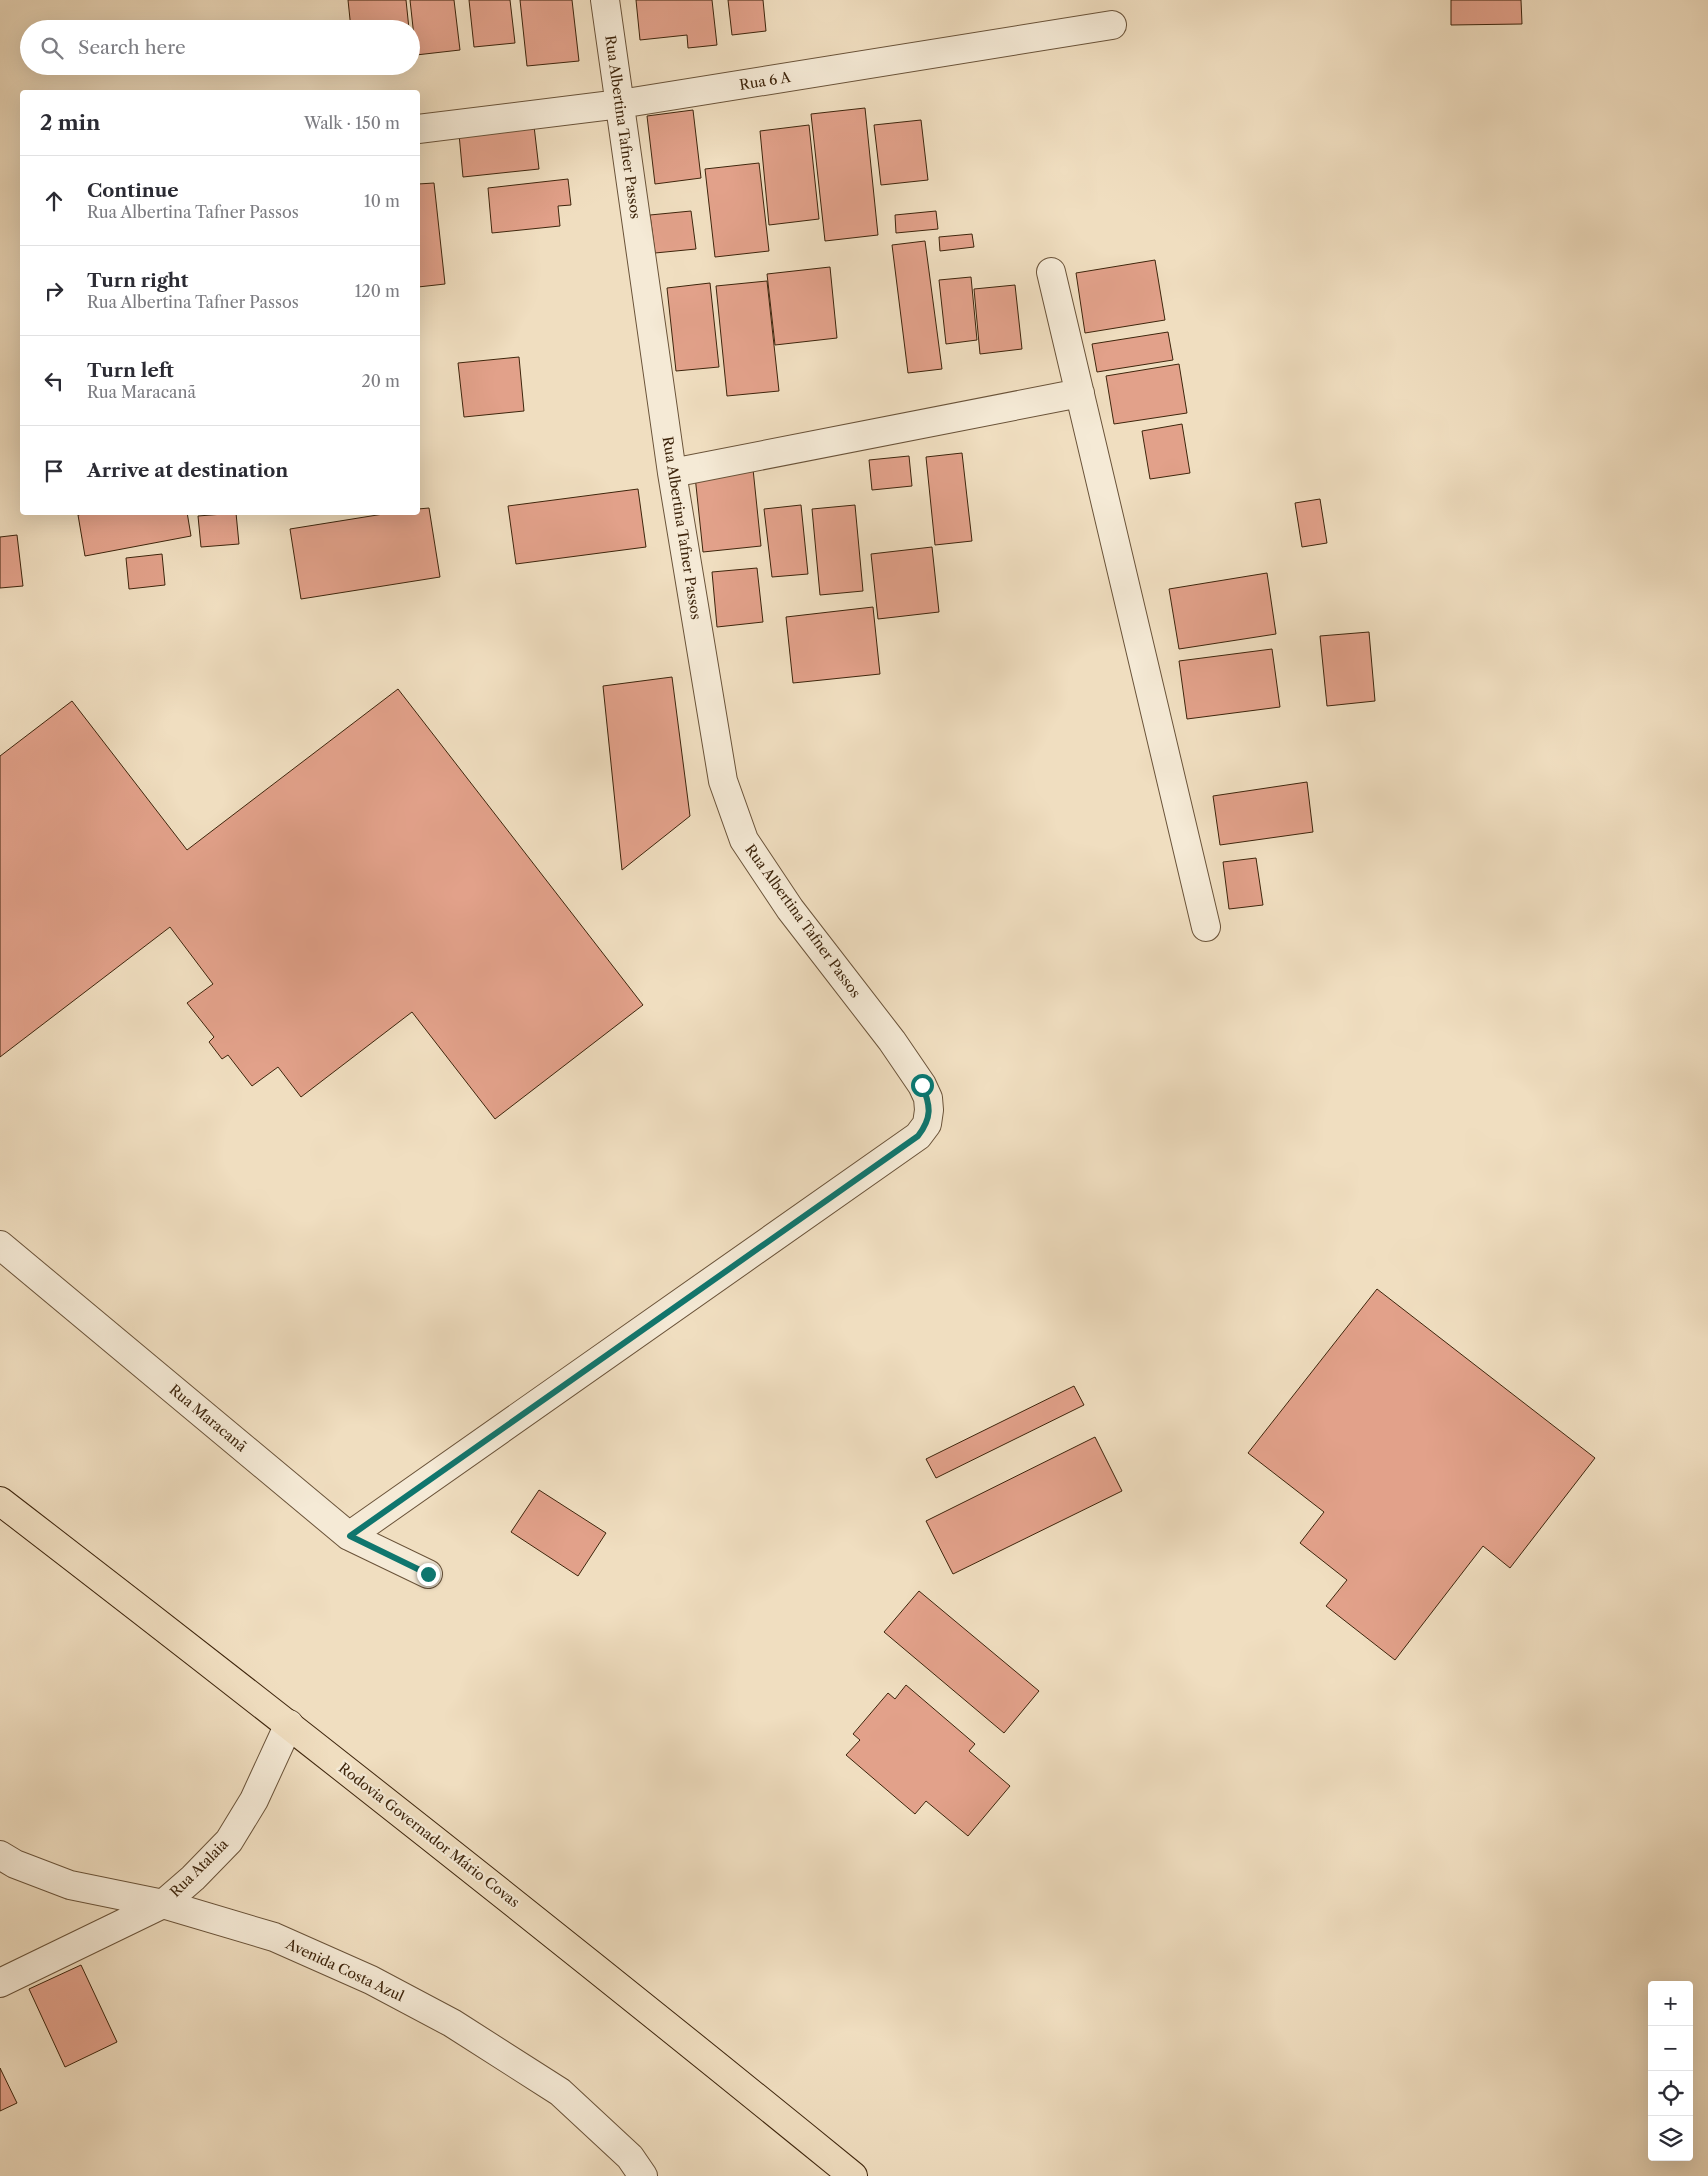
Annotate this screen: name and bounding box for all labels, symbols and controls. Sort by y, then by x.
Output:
search box [20,20,420,75]
icon: search [38,34,66,62]
street label: Rua Albertina Tafner Passos [601,34,645,220]
text: Search here [78,36,186,59]
street label: Rua 6 A [738,68,792,94]
text: 2 min [40,110,100,135]
text: Walk · 150 m [304,113,400,133]
text: Continue [87,179,179,202]
icon: ahead [40,187,68,215]
text: 10 m [364,191,400,211]
text: Rua Albertina Tafner Passos [87,202,299,222]
text: Turn right [87,269,188,292]
icon: right [40,277,68,305]
text: 120 m [355,281,400,301]
text: Rua Albertina Tafner Passos [87,292,299,312]
text: Turn left [87,359,174,382]
icon: left [40,367,68,395]
text: 20 m [361,371,400,391]
text: Rua Maracanã [87,382,196,402]
street label: Rua Albertina Tafner Passos [659,435,705,621]
icon: arrive [40,457,68,485]
text: Arrive at destination [87,459,288,482]
street label: Rua Albertina Tafner Passos [741,841,865,1001]
route start [911,1074,934,1097]
street label: Rua Maracanã [166,1380,251,1456]
route end [417,1563,440,1586]
street label: Rodovia Governador Mário Covas [335,1759,523,1911]
street label: Rua Atalaia [166,1835,232,1901]
street label: Avenida Costa Azul [282,1934,407,2005]
map controls [1648,1981,1693,2161]
button: + [1648,1981,1693,2026]
button: − [1648,2026,1693,2071]
button: locate [1648,2071,1693,2116]
button: layers [1648,2116,1693,2161]

